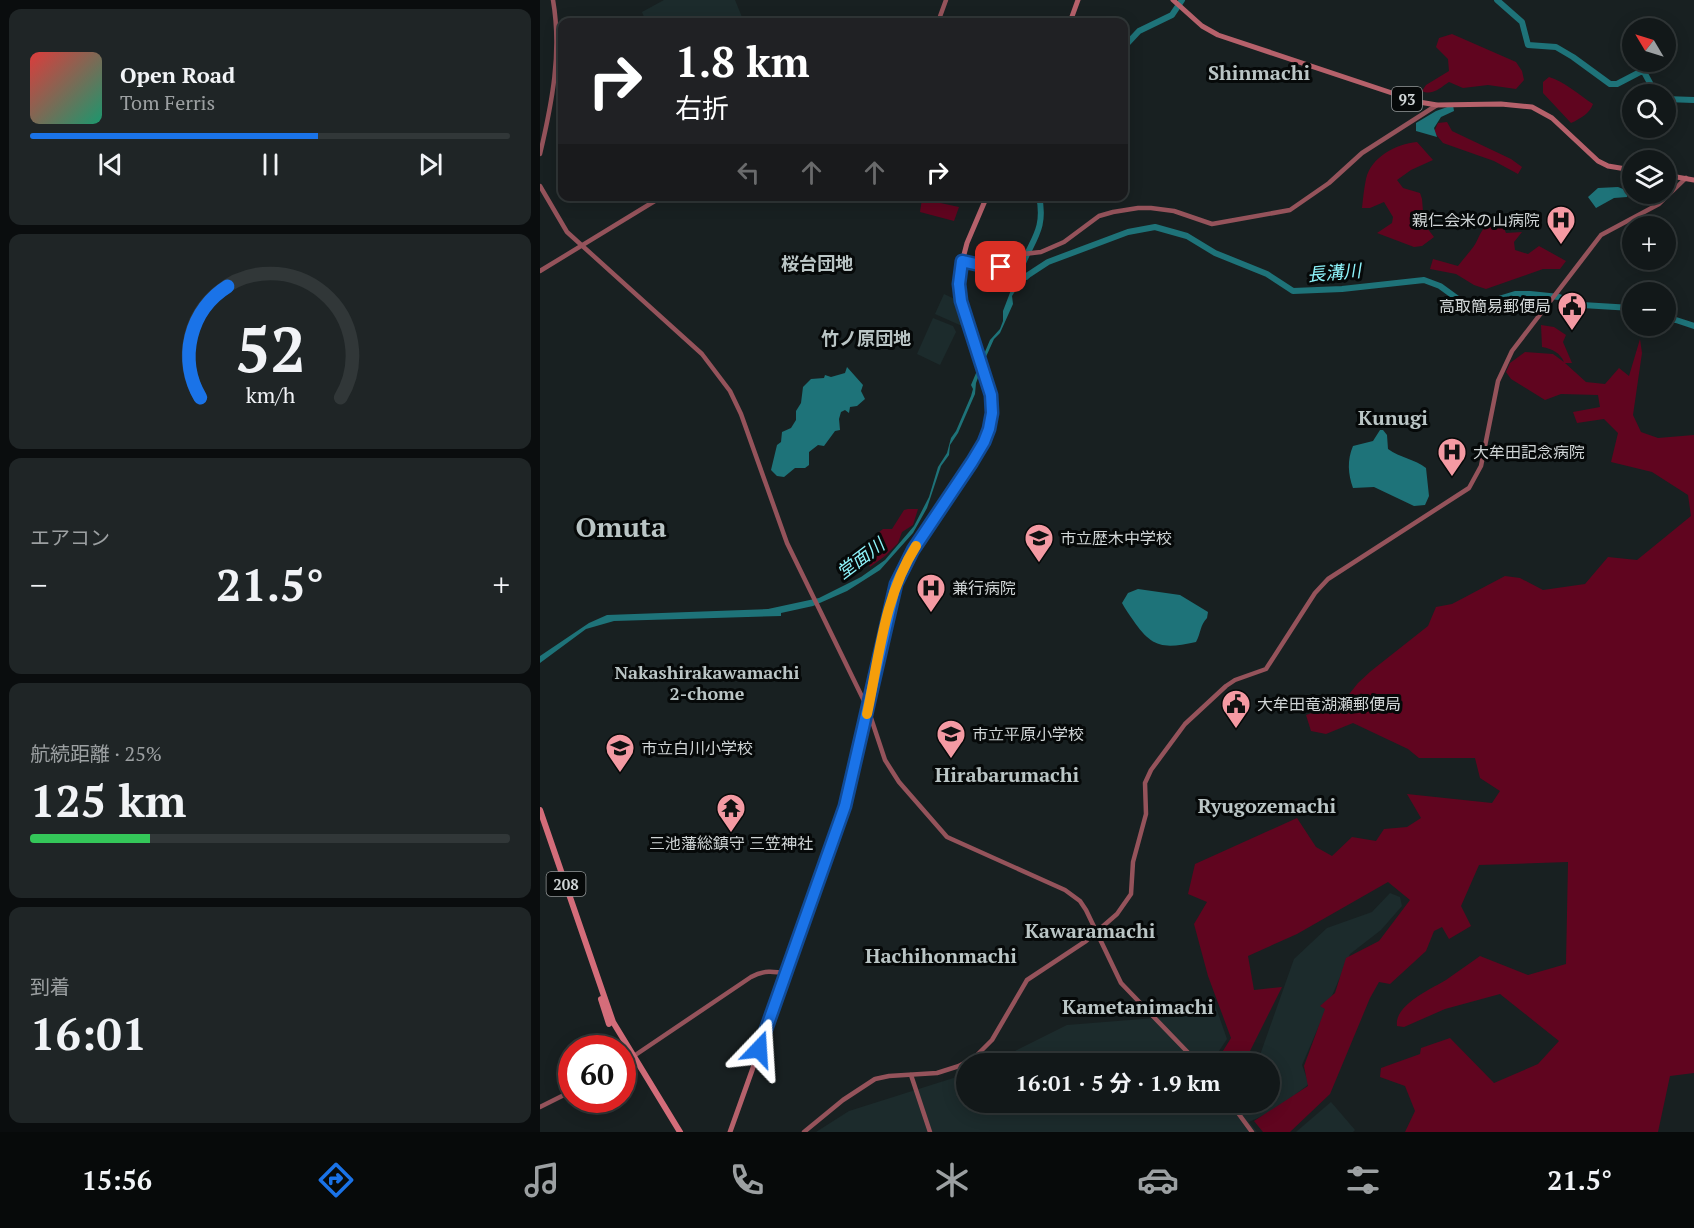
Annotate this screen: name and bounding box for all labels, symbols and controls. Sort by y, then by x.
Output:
north arrow [1622,18,1676,72]
map controls [1622,18,1676,336]
text: 1.8 km [675,33,810,89]
icon: right [576,42,654,120]
district label: Shinmachi [1208,59,1310,86]
text: Open Road [120,60,235,89]
button: search [1622,84,1676,138]
road number: 93 [1392,87,1422,111]
text: Tom Ferris [120,89,215,116]
text: 右折 [675,90,729,126]
icon: previous [94,148,127,181]
icon: pause [254,148,287,181]
icon: next [414,148,447,181]
button: layers [1622,150,1676,204]
icon: left [732,156,765,189]
icon: ahead [795,156,828,189]
icon: ahead [858,156,891,189]
icon: right [921,156,954,189]
hospital icon: 親仁会米の山病院 [1545,204,1577,246]
place label: 親仁会米の山病院 [1412,209,1540,231]
button: + [1622,216,1676,270]
pin [975,241,1026,292]
icon: arrive [984,250,1017,283]
district label: 桜台団地 [781,251,853,275]
water label: 長溝川 [1306,258,1364,286]
button: − [1622,282,1676,336]
public building icon: 高取簡易郵便局 [1556,290,1588,332]
place label: 高取簡易郵便局 [1439,295,1551,317]
text: 52 [235,308,305,391]
district label: 竹ノ原団地 [821,326,911,350]
text: km/h [245,382,295,410]
district label: Kunugi [1358,404,1428,431]
hospital icon: 大牟田記念病院 [1436,436,1468,478]
place label: 大牟田記念病院 [1473,441,1585,463]
district label: Omuta [575,508,667,545]
school or university icon: 市立歴木中学校 [1023,522,1055,564]
text: エアコン [30,524,110,551]
place label: 市立歴木中学校 [1060,527,1172,549]
water label: 堂面川 [831,531,890,584]
text: 21.5° [216,554,324,614]
text: − [30,563,48,606]
text: + [492,563,510,606]
hospital icon: 兼行病院 [915,572,947,614]
place label: 兼行病院 [952,577,1016,599]
district label: Nakashirakawamachi 2-chome [614,660,800,705]
public building icon: 大牟田竜湖瀬郵便局 [1220,688,1252,730]
place label: 大牟田竜湖瀬郵便局 [1257,693,1401,715]
school or university icon: 市立平原小学校 [935,718,967,760]
place label: 市立平原小学校 [972,723,1084,745]
school or university icon: 市立白川小学校 [604,732,636,774]
place label: 市立白川小学校 [641,737,753,759]
text: 航続距離 · 25% [30,740,162,767]
district label: Hirabarumachi [935,761,1080,788]
text: 125 km [30,770,186,830]
temple icon: 三池藩総鎮守 三笠神社 [715,792,747,834]
district label: Ryugozemachi [1198,792,1337,819]
place label: 三池藩総鎮守 三笠神社 [649,832,813,854]
road number: 208 [546,872,586,896]
district label: Kawaramachi [1025,917,1156,944]
district label: Hachihonmachi [865,942,1017,969]
text: 到着 [30,973,70,1000]
district label: Kametanimachi [1062,993,1214,1020]
text: 16:01 [30,1003,147,1063]
position arrow [727,1017,791,1081]
speed limit sign: 60 [558,1035,636,1113]
text: 16:01 · 5 分 · 1.9 km [1016,1068,1220,1097]
icon: directions [315,1159,357,1201]
icon: music [521,1159,563,1201]
icon: phone [726,1159,768,1201]
icon: climate [931,1159,973,1201]
icon: car [1137,1159,1179,1201]
icon: filters [1342,1159,1384,1201]
text: 15:56 [82,1162,152,1198]
text: 21.5° [1547,1162,1612,1198]

